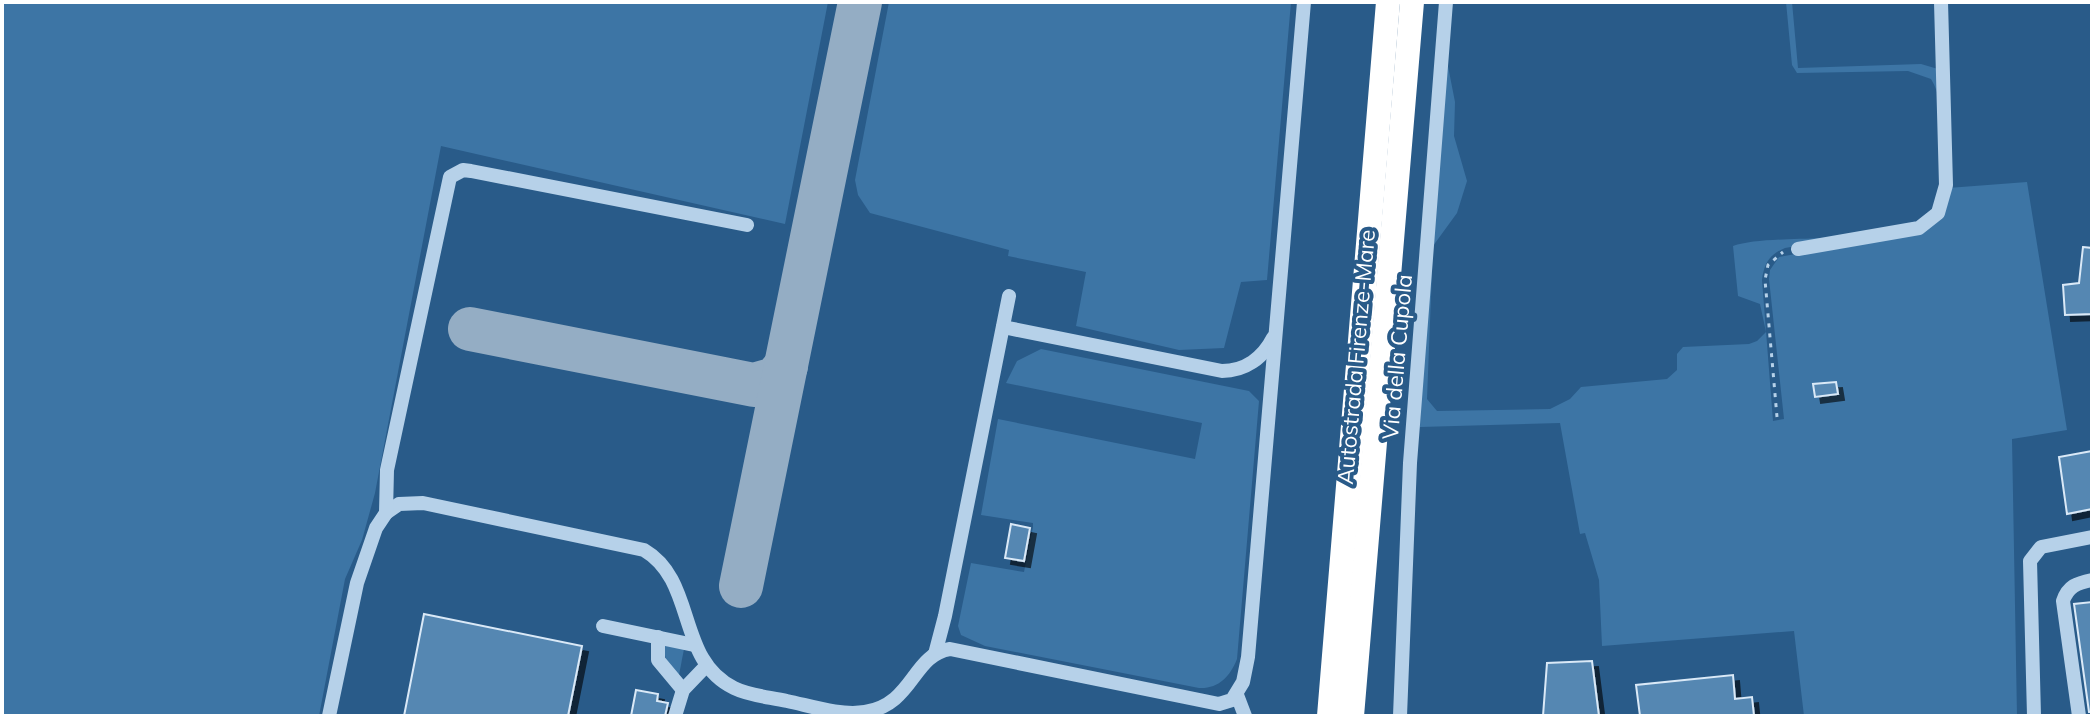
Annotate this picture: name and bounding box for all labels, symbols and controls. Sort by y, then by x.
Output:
street label: Autostrada Firenze-Mare [1331,228,1381,486]
street label: Via della Cupola [1376,273,1418,441]

